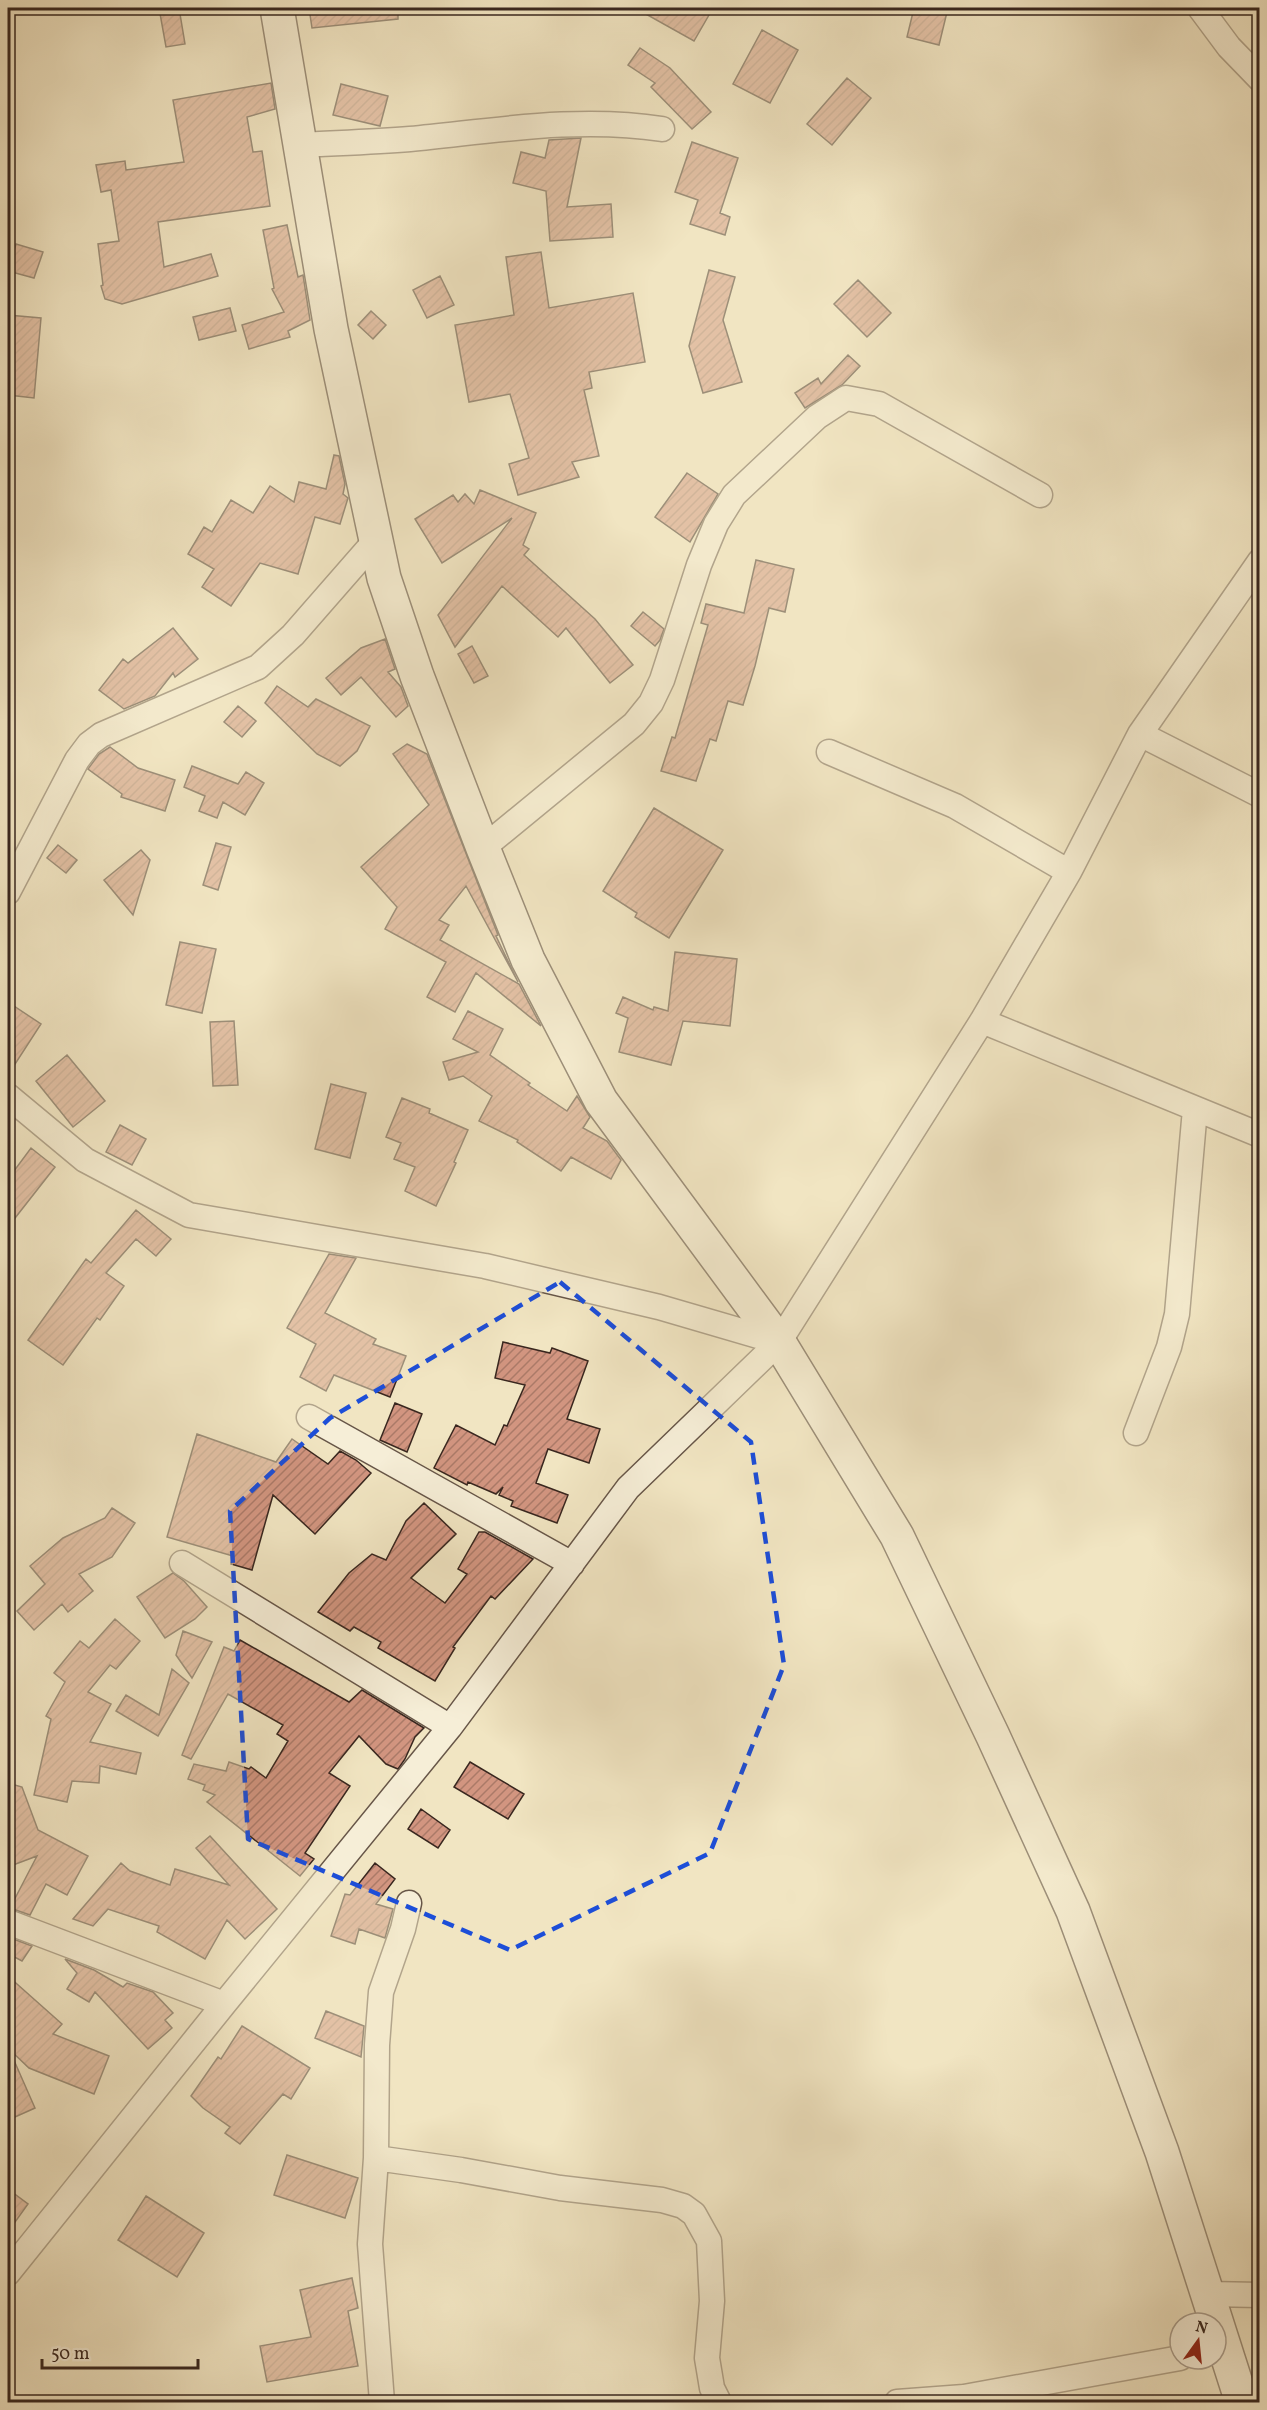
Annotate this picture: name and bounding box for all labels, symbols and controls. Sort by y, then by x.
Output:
north arrow [1168,2311,1228,2371]
text: N [1193,2316,1210,2341]
scale bar [42,2332,198,2370]
text: 50 m [51,2342,90,2367]

